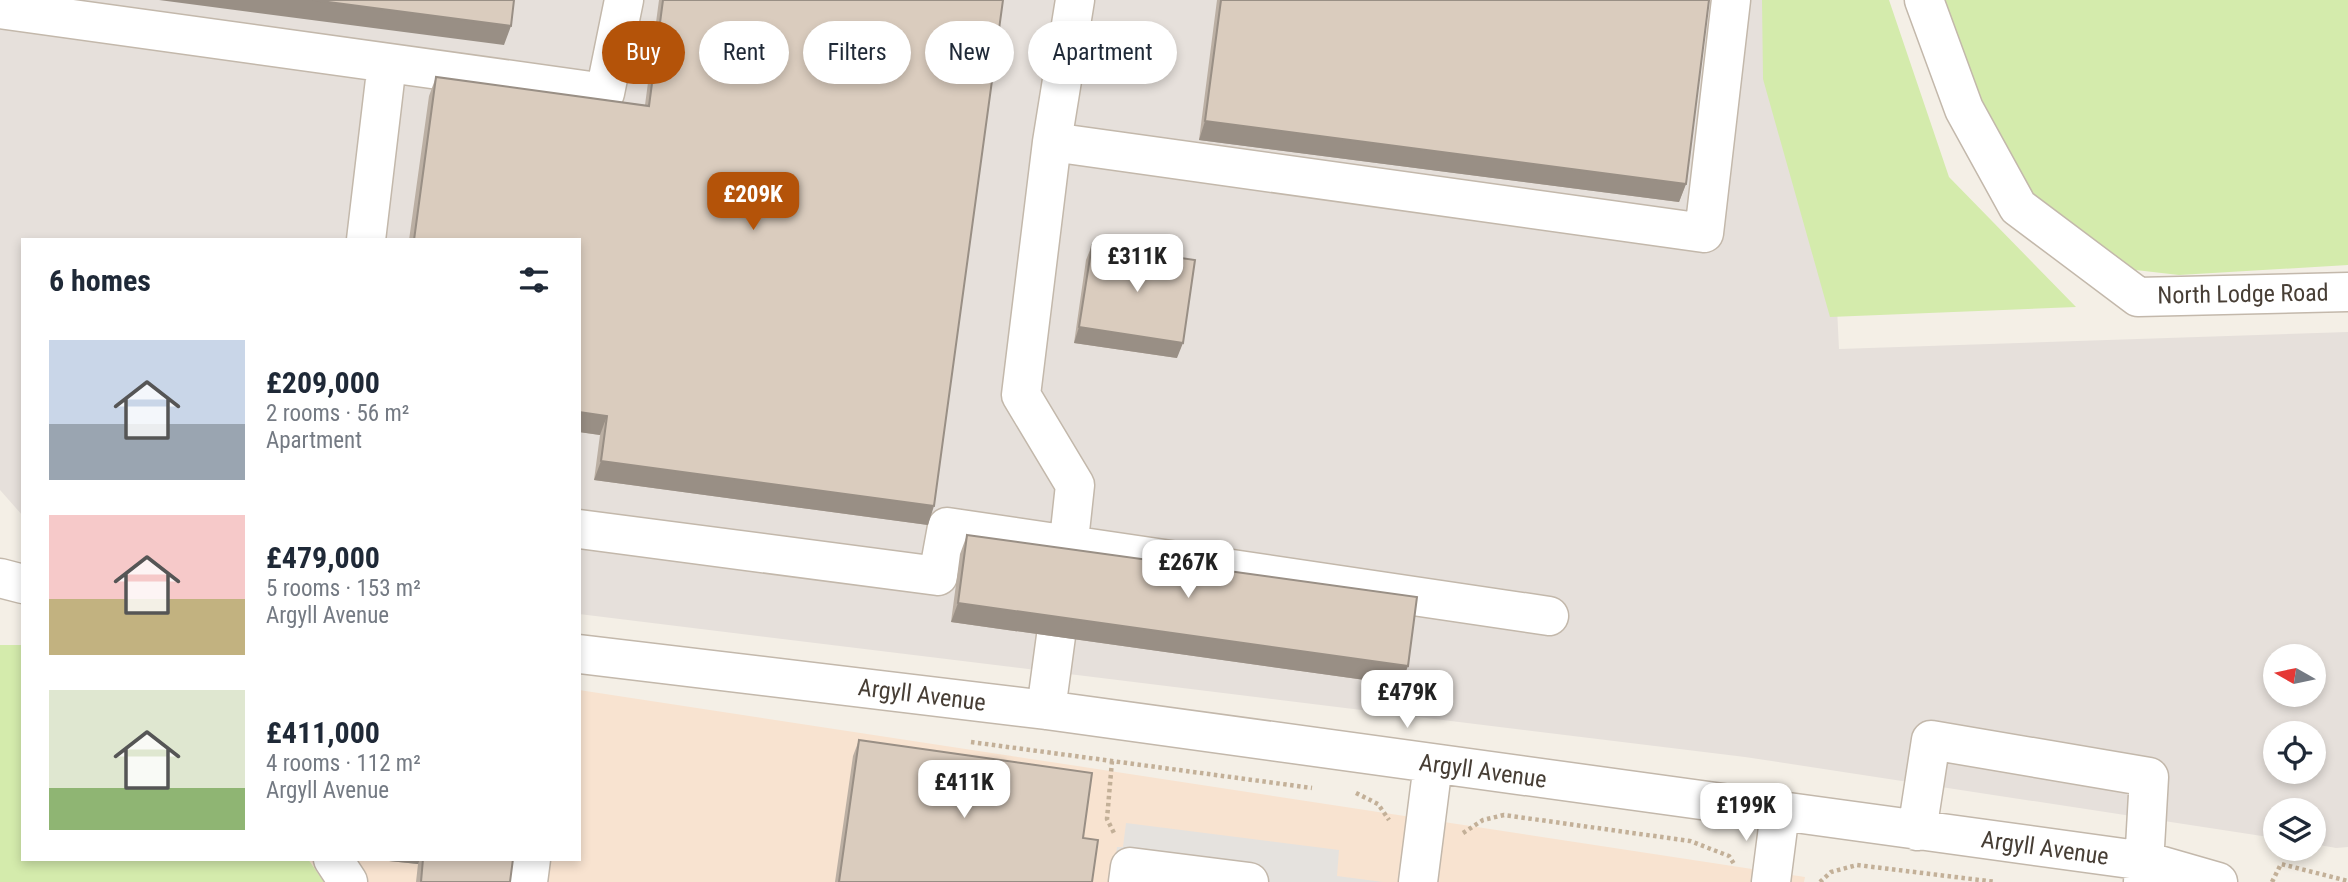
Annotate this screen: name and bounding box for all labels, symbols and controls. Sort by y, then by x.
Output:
chip: Buy [602,21,685,84]
chip: Rent [699,21,789,84]
chip: Filters [803,21,911,84]
chip: New [925,21,1014,84]
chip: Apartment [1028,21,1177,84]
pin: £209K [704,173,802,232]
text: £209K [723,181,783,208]
pin: £311K [1088,234,1186,294]
text: £311K [1107,243,1167,270]
icon: filters [515,261,553,299]
text: 6 homes [49,263,151,298]
street label: North Lodge Road [2157,279,2329,309]
text: £209,000 [266,365,380,400]
icon: home [105,368,189,452]
text: 2 rooms · 56 m² [266,400,409,427]
text: Apartment [266,427,362,454]
text: £479,000 [266,540,380,575]
pin: £267K [1139,540,1237,600]
icon: home [105,543,189,627]
text: £267K [1158,549,1218,576]
text: 5 rooms · 153 m² [266,575,421,602]
text: Argyll Avenue [266,602,389,629]
north arrow [2263,644,2326,707]
map controls [2263,644,2326,861]
pin: £479K [1358,670,1456,730]
street label: Argyll Avenue [857,673,987,717]
text: £479K [1377,679,1437,706]
text: £411,000 [266,715,380,750]
icon: home [105,718,189,802]
button: locate [2263,721,2326,784]
street label: Argyll Avenue [1417,748,1549,794]
text: 4 rooms · 112 m² [266,750,421,777]
pin: £411K [915,760,1013,820]
text: £411K [934,769,994,796]
text: Argyll Avenue [266,777,389,804]
pin: £199K [1697,784,1795,843]
text: £199K [1716,792,1776,819]
button: layers [2263,798,2326,861]
street label: Argyll Avenue [1979,825,2111,871]

